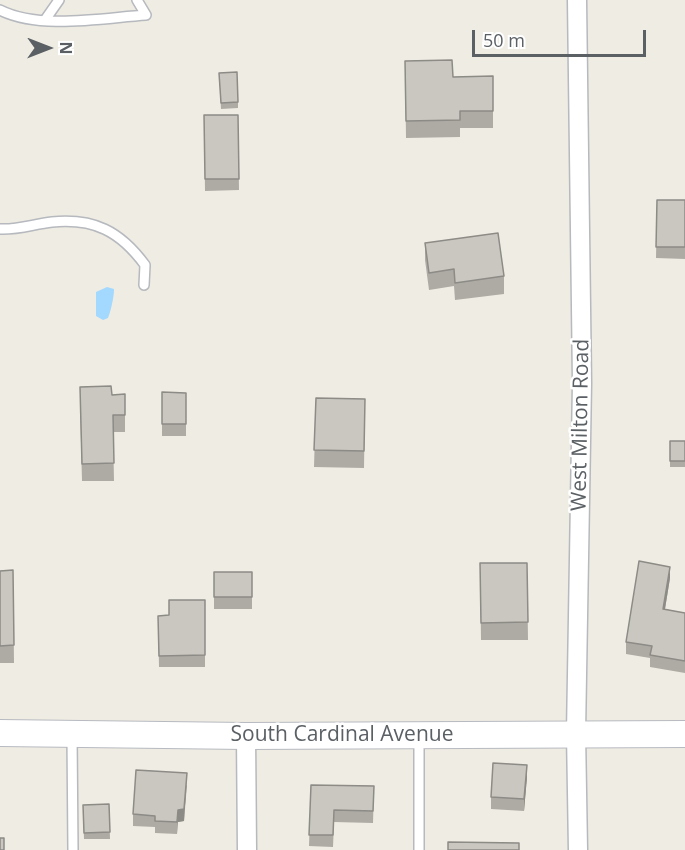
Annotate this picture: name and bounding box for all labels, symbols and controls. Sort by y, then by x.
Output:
north arrow [18,18,78,78]
scale bar [475,18,649,56]
text: 50 m [483,28,525,52]
text: N [55,41,77,55]
street label: West Milton Road [567,339,595,511]
street label: South Cardinal Avenue [231,722,453,748]

